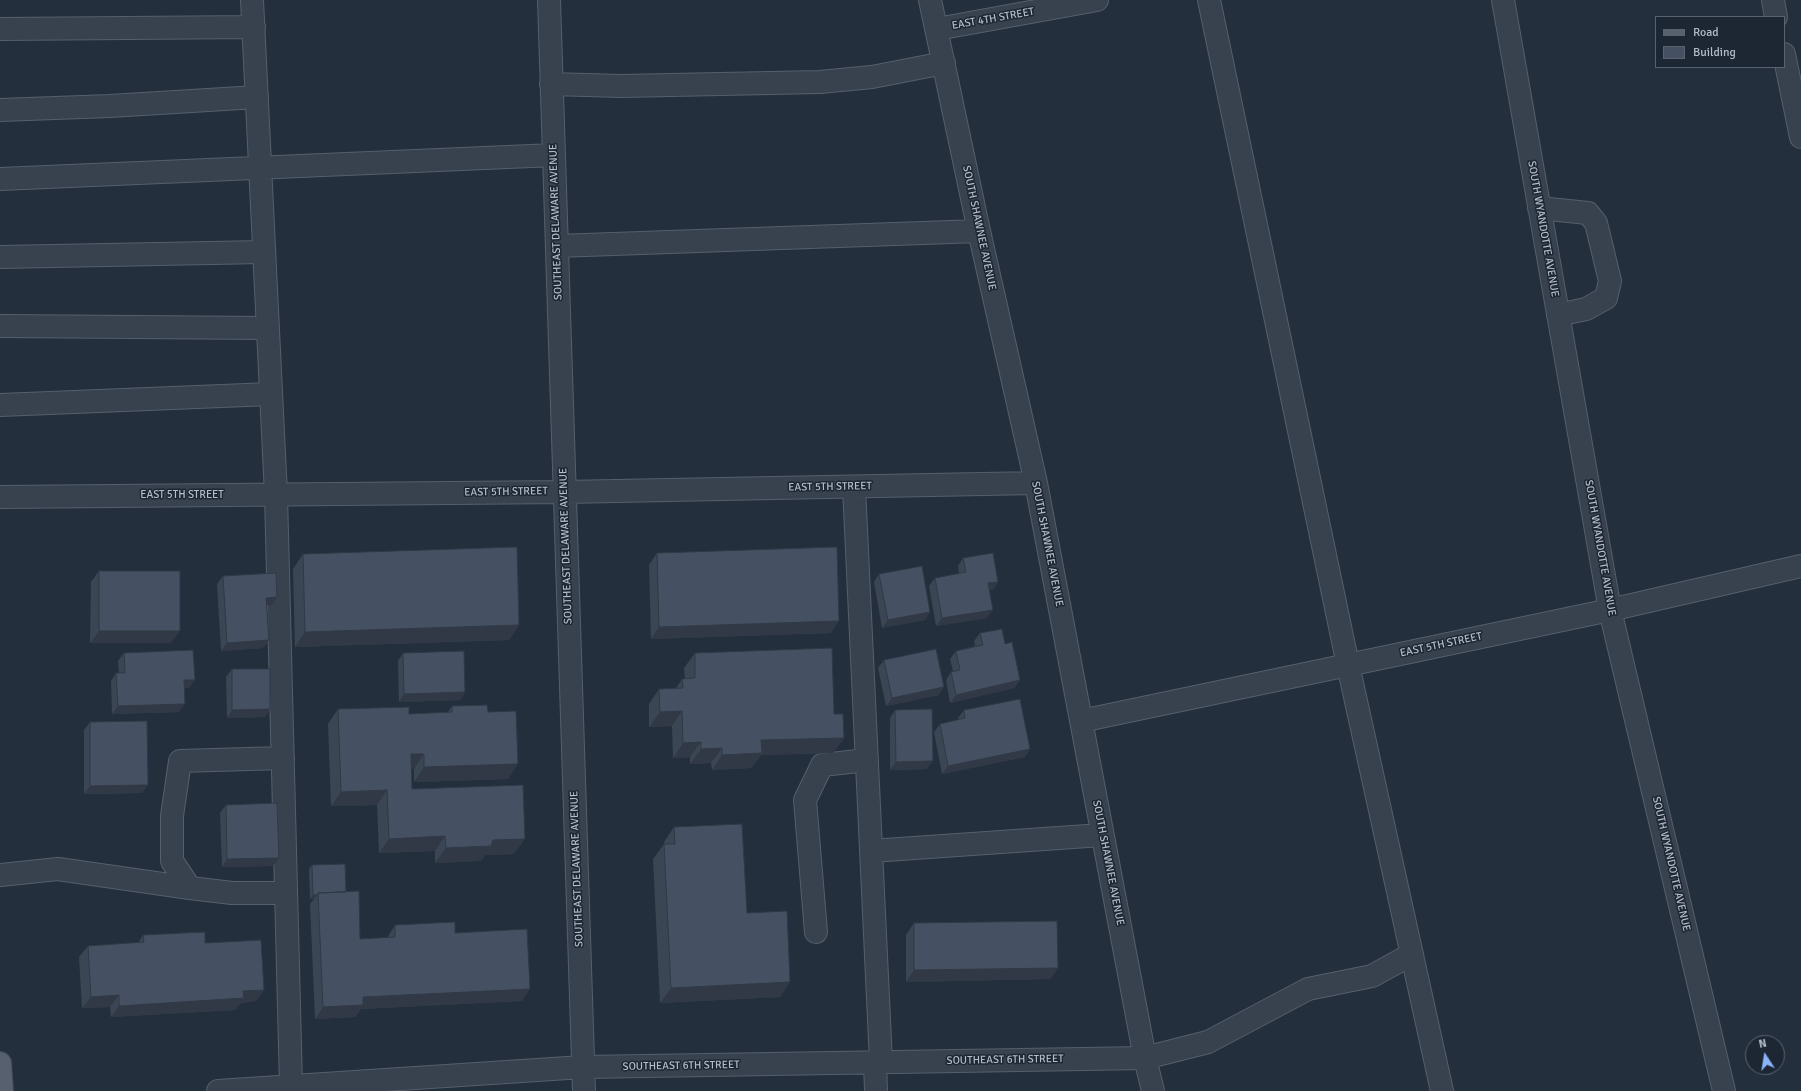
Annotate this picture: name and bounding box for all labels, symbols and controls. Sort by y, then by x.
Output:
street label: EAST 4TH STREET [951,5,1035,33]
legend [1655,16,1785,68]
text: Road [1693,25,1719,40]
text: Building [1693,45,1736,60]
street label: SOUTHEAST DELAWARE AVENUE [547,144,565,300]
street label: SOUTH WYANDOTTE AVENUE [1525,160,1561,298]
street label: SOUTH SHAWNEE AVENUE [959,164,999,292]
street label: SOUTHEAST DELAWARE AVENUE [557,468,575,624]
street label: SOUTH WYANDOTTE AVENUE [1582,479,1618,617]
street label: EAST 5TH STREET [788,480,872,494]
street label: SOUTH SHAWNEE AVENUE [1028,480,1066,608]
street label: EAST 5TH STREET [464,485,548,499]
street label: EAST 5TH STREET [140,488,224,502]
street label: EAST 5TH STREET [1399,630,1483,660]
street label: SOUTHEAST DELAWARE AVENUE [568,791,586,947]
street label: SOUTH WYANDOTTE AVENUE [1649,795,1693,933]
street label: SOUTH SHAWNEE AVENUE [1089,799,1127,927]
north arrow [1745,1035,1785,1075]
text: N [1758,1037,1768,1051]
street label: SOUTHEAST 6TH STREET [946,1052,1064,1068]
street label: SOUTHEAST 6TH STREET [622,1058,740,1074]

